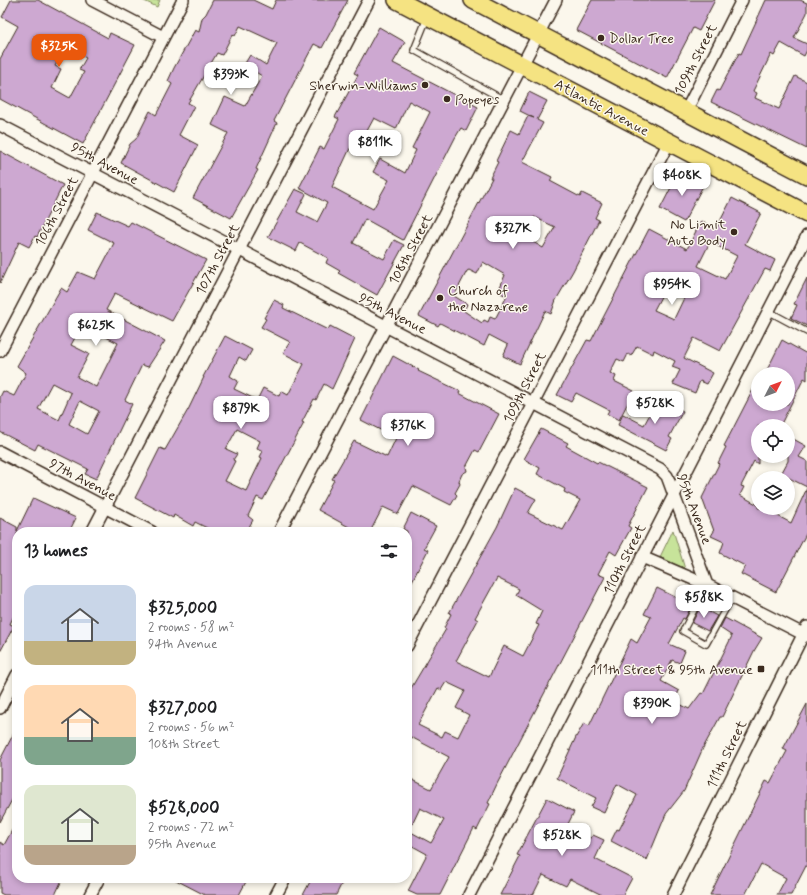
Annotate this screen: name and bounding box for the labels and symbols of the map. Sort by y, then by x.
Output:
street label: 109th Street [670,20,722,98]
place label: Dollar Tree [609,30,674,48]
marker: Dollar Tree [596,33,606,43]
pin: $325K [31,34,87,68]
pin: $393K [203,62,259,96]
street label: Atlantic Avenue [551,75,652,140]
place label: Sherwin-Williams [309,77,417,95]
marker: Sherwin-Williams [420,80,430,90]
place label: Popeyes [455,91,499,109]
marker: Popeyes [442,94,452,104]
pin: $811K [347,130,403,164]
street label: 95th Avenue [68,139,141,189]
pin: $408K [654,163,710,197]
street label: 106th Street [31,173,83,249]
street label: 108th Street [385,210,437,288]
pin: $327K [485,216,541,250]
place label: No Limit Auto Body [667,216,727,250]
street label: 107th Street [192,220,244,298]
marker: No Limit Auto Body [729,227,739,237]
pin: $954K [644,272,700,306]
place label: Church of the Nazarene [448,282,528,316]
street label: 95th Avenue [356,289,430,339]
marker: Church of the Nazarene [435,293,445,303]
pin: $625K [68,313,124,347]
street label: 109th Street [499,348,551,426]
north arrow [751,367,795,411]
pin: $528K [627,391,683,425]
pin: $879K [213,396,269,430]
pin: $376K [380,413,436,447]
street label: 97th Avenue [46,455,119,505]
street label: 95th Avenue [672,472,716,547]
street label: 110th Street [600,521,651,598]
pin: $588K [676,585,732,619]
place label: 111th Street & 95th Avenue [590,661,753,679]
marker: 111th Street & 95th Avenue [756,664,766,674]
pin: $390K [624,691,680,725]
street label: 111th Street [703,717,751,791]
pin: $528K [534,823,590,857]

